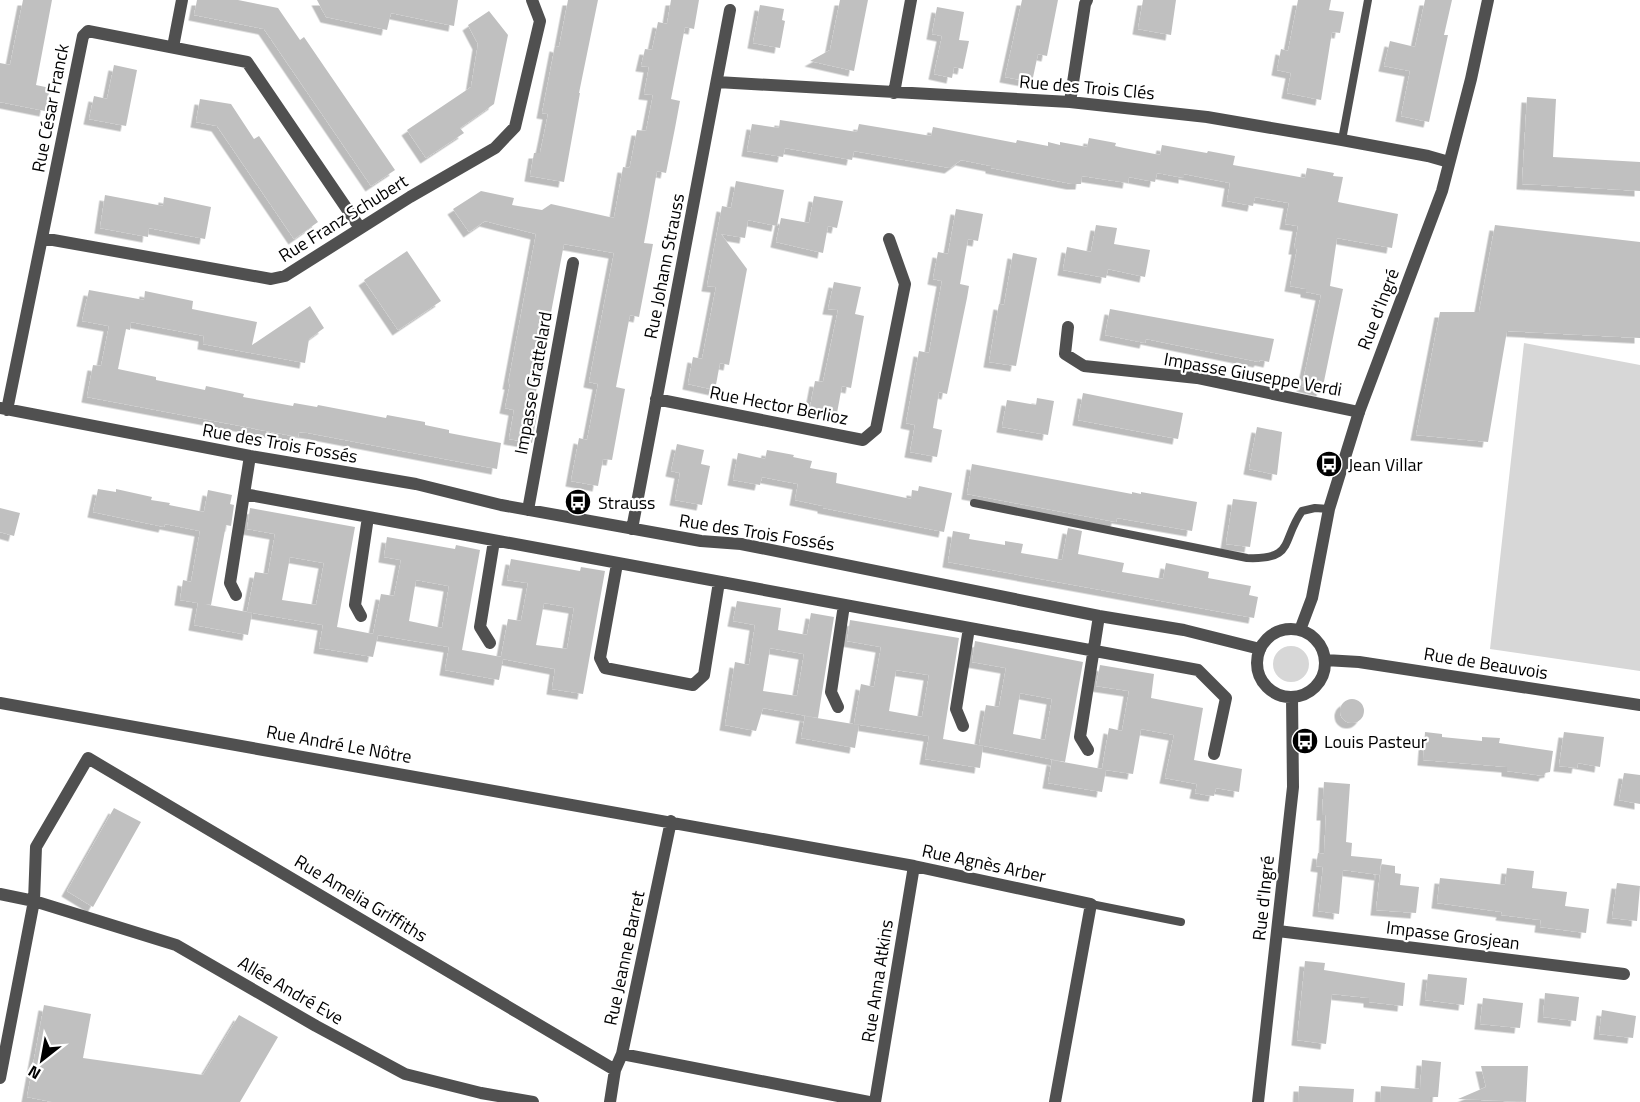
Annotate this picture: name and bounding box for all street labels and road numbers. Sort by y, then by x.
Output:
street label: Rue César Franck [24,41,76,175]
street label: Rue des Trois Clés [1018,68,1156,106]
street label: Rue Franz Schubert [273,167,413,269]
street label: Rue Johann Strauss [637,191,691,341]
street label: Rue d'Ingré [1350,264,1406,354]
street label: Impasse Grattelard [507,309,559,457]
street label: Impasse Giuseppe Verdi [1162,345,1344,403]
street label: Rue Hector Berlioz [707,378,851,432]
street label: Rue des Trois Fossés [200,416,360,470]
street label: Rue des Trois Fossés [677,506,837,558]
street label: Rue de Beauvois [1422,640,1550,686]
street label: Rue André Le Nôtre [264,718,414,770]
street label: Rue Agnès Arber [919,837,1049,889]
street label: Rue Amelia Griffiths [289,848,433,948]
street label: Rue d'Ingré [1245,854,1281,942]
street label: Rue Jeanne Barret [597,888,652,1028]
street label: Impasse Grosjean [1385,913,1521,957]
street label: Rue Anna Atkins [854,918,900,1044]
street label: Allée André Eve [233,949,349,1031]

